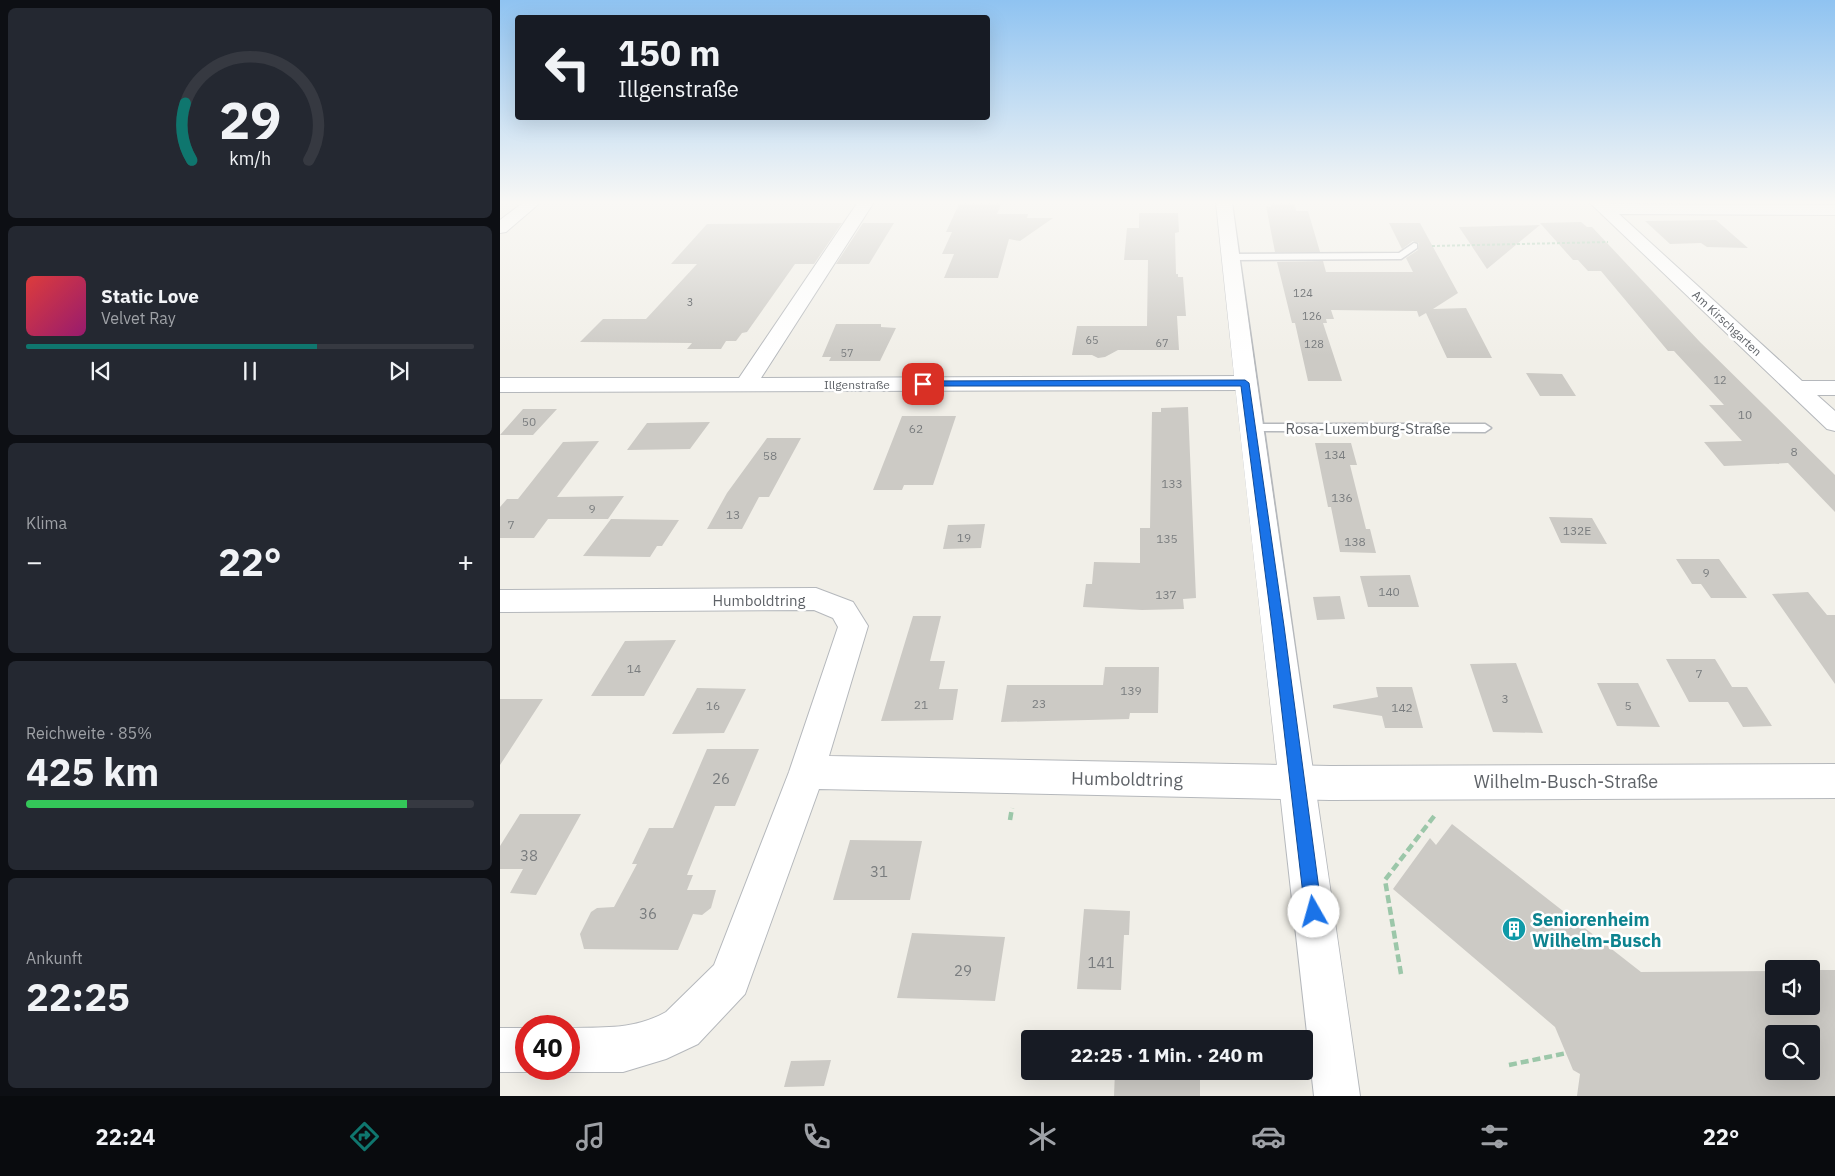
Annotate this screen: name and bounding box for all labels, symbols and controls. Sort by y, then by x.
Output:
text: 150 m [618,30,721,76]
icon: left [535,35,600,100]
text: Illgenstraße [618,74,739,103]
text: 29 [219,86,281,153]
text: km/h [229,147,271,170]
text: Static Love [101,284,199,308]
house number: 124 [1293,286,1313,300]
street label: Am Kirschgarten [1689,287,1765,359]
house number: 3 [687,295,693,309]
text: Velvet Ray [101,308,176,328]
house number: 126 [1302,309,1322,323]
house number: 65 [1085,333,1099,347]
house number: 67 [1155,336,1169,350]
house number: 128 [1304,337,1324,351]
house number: 57 [840,346,854,360]
icon: previous [87,357,115,385]
icon: pause [236,357,264,385]
icon: next [385,357,413,385]
pin [902,363,944,405]
icon: arrive [909,370,937,398]
house number: 12 [1713,373,1727,387]
street label: Illgenstraße [824,377,890,392]
house number: 10 [1738,407,1752,422]
house number: 50 [522,414,536,429]
street label: Rosa-Luxemburg-Straße [1286,419,1450,438]
house number: 62 [909,421,923,436]
house number: 8 [1790,444,1798,459]
house number: 134 [1324,447,1346,462]
house number: 58 [763,448,777,463]
house number: 133 [1161,476,1183,491]
house number: 136 [1331,490,1353,505]
house number: 9 [588,501,596,516]
house number: 13 [726,507,740,522]
text: Klima [26,513,67,533]
house number: 7 [507,517,515,532]
house number: 132E [1563,523,1591,538]
house number: 19 [957,530,971,545]
house number: 135 [1156,531,1178,546]
house number: 138 [1344,534,1366,549]
text: 22° [218,537,282,586]
text: − [26,543,43,580]
text: + [457,543,474,580]
house number: 9 [1702,565,1710,580]
house number: 140 [1378,584,1400,599]
house number: 137 [1155,587,1177,602]
street label: Humboldtring [712,591,806,610]
house number: 14 [627,661,641,676]
house number: 7 [1695,666,1703,681]
house number: 139 [1120,683,1142,698]
house number: 3 [1501,691,1509,706]
house number: 23 [1032,696,1046,711]
house number: 21 [914,697,928,712]
house number: 16 [706,698,720,713]
house number: 5 [1624,698,1632,713]
house number: 142 [1391,700,1413,715]
text: Reichweite · 85% [26,723,152,743]
text: 425 km [26,747,159,796]
street label: Humboldtring [1071,767,1184,791]
house number: 26 [712,769,730,788]
street label: Wilhelm-Busch-Straße [1474,770,1658,793]
house number: 38 [520,846,538,865]
house number: 31 [870,862,888,881]
position arrow [1287,885,1339,937]
house number: 36 [639,904,657,923]
place label: Seniorenheim Wilhelm-Busch [1532,908,1662,952]
building icon: Seniorenheim Wilhelm-Busch [1501,916,1527,942]
text: Ankunft [26,948,83,968]
house number: 141 [1087,953,1115,972]
map controls [1765,960,1820,1080]
button: sound [1765,960,1820,1015]
house number: 29 [954,961,972,980]
text: 22:25 [26,972,130,1021]
speed limit sign: 40 [515,1015,580,1080]
button: search [1765,1025,1820,1080]
text: 22:25 · 1 Min. · 240 m [1070,1043,1264,1067]
icon: directions [347,1119,382,1154]
icon: music [573,1119,608,1154]
icon: phone [799,1119,834,1154]
icon: climate [1025,1119,1060,1154]
icon: car [1251,1119,1286,1154]
icon: filters [1477,1119,1512,1154]
text: 22:24 [96,1122,156,1151]
text: 22° [1703,1122,1739,1151]

